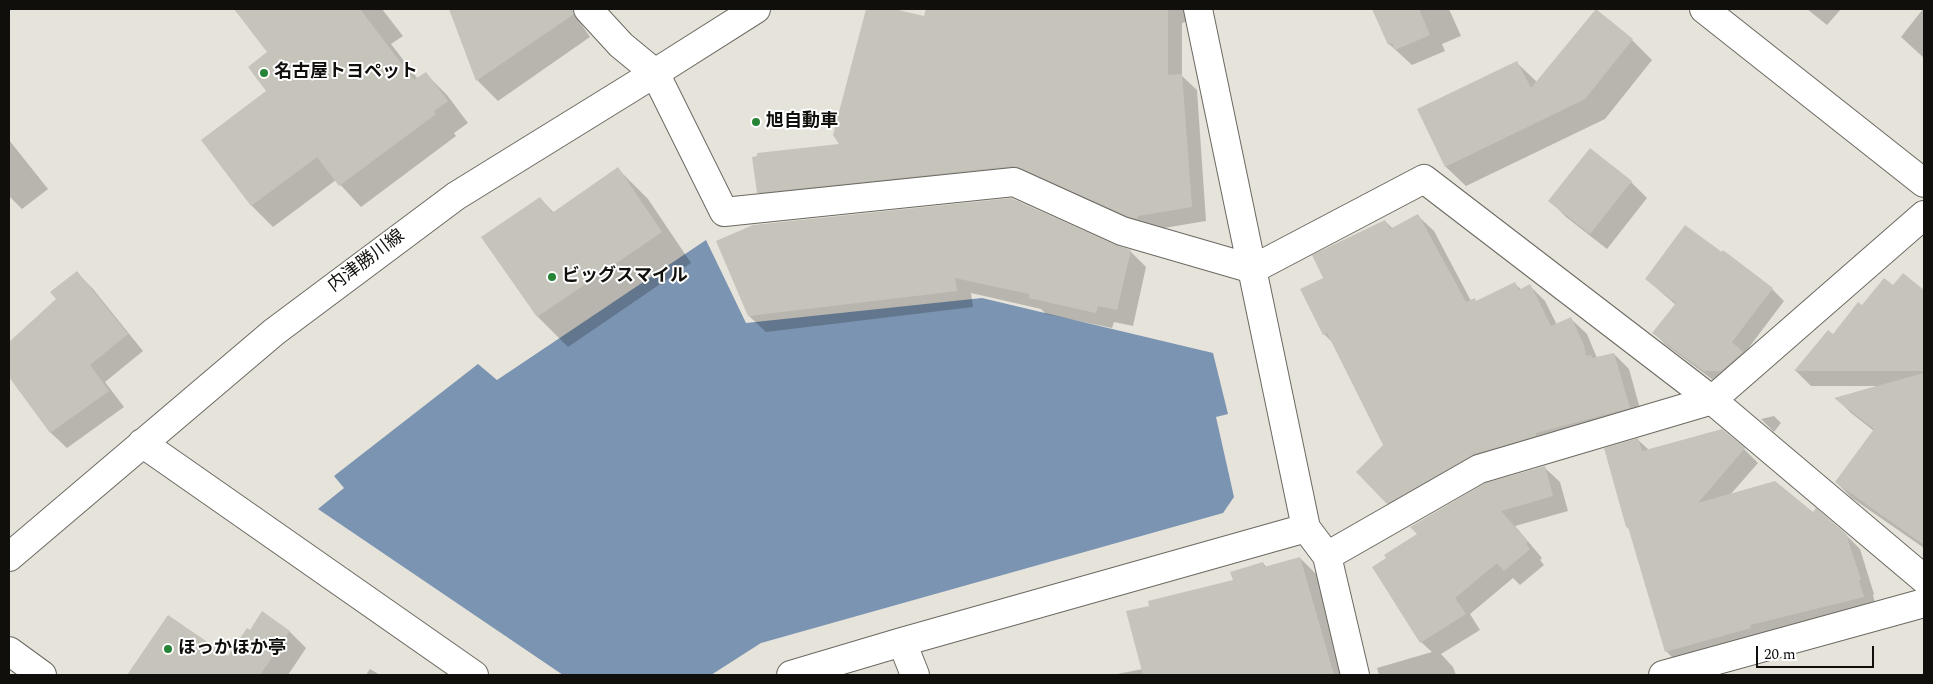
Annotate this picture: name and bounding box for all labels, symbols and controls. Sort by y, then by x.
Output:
place label: 名古屋トヨペット [274,62,418,84]
marker: 名古屋トヨペット [258,67,270,79]
place label: 旭自動車 [766,111,838,133]
marker: 旭自動車 [750,116,762,128]
street label: 内津勝川線 [325,226,409,298]
place label: ビッグスマイル [562,266,688,288]
marker: ビッグスマイル [546,271,558,283]
scale bar [1758,636,1876,668]
place label: ほっかほか亭 [178,638,286,660]
marker: ほっかほか亭 [162,643,174,655]
text: 20 m [1764,643,1796,666]

